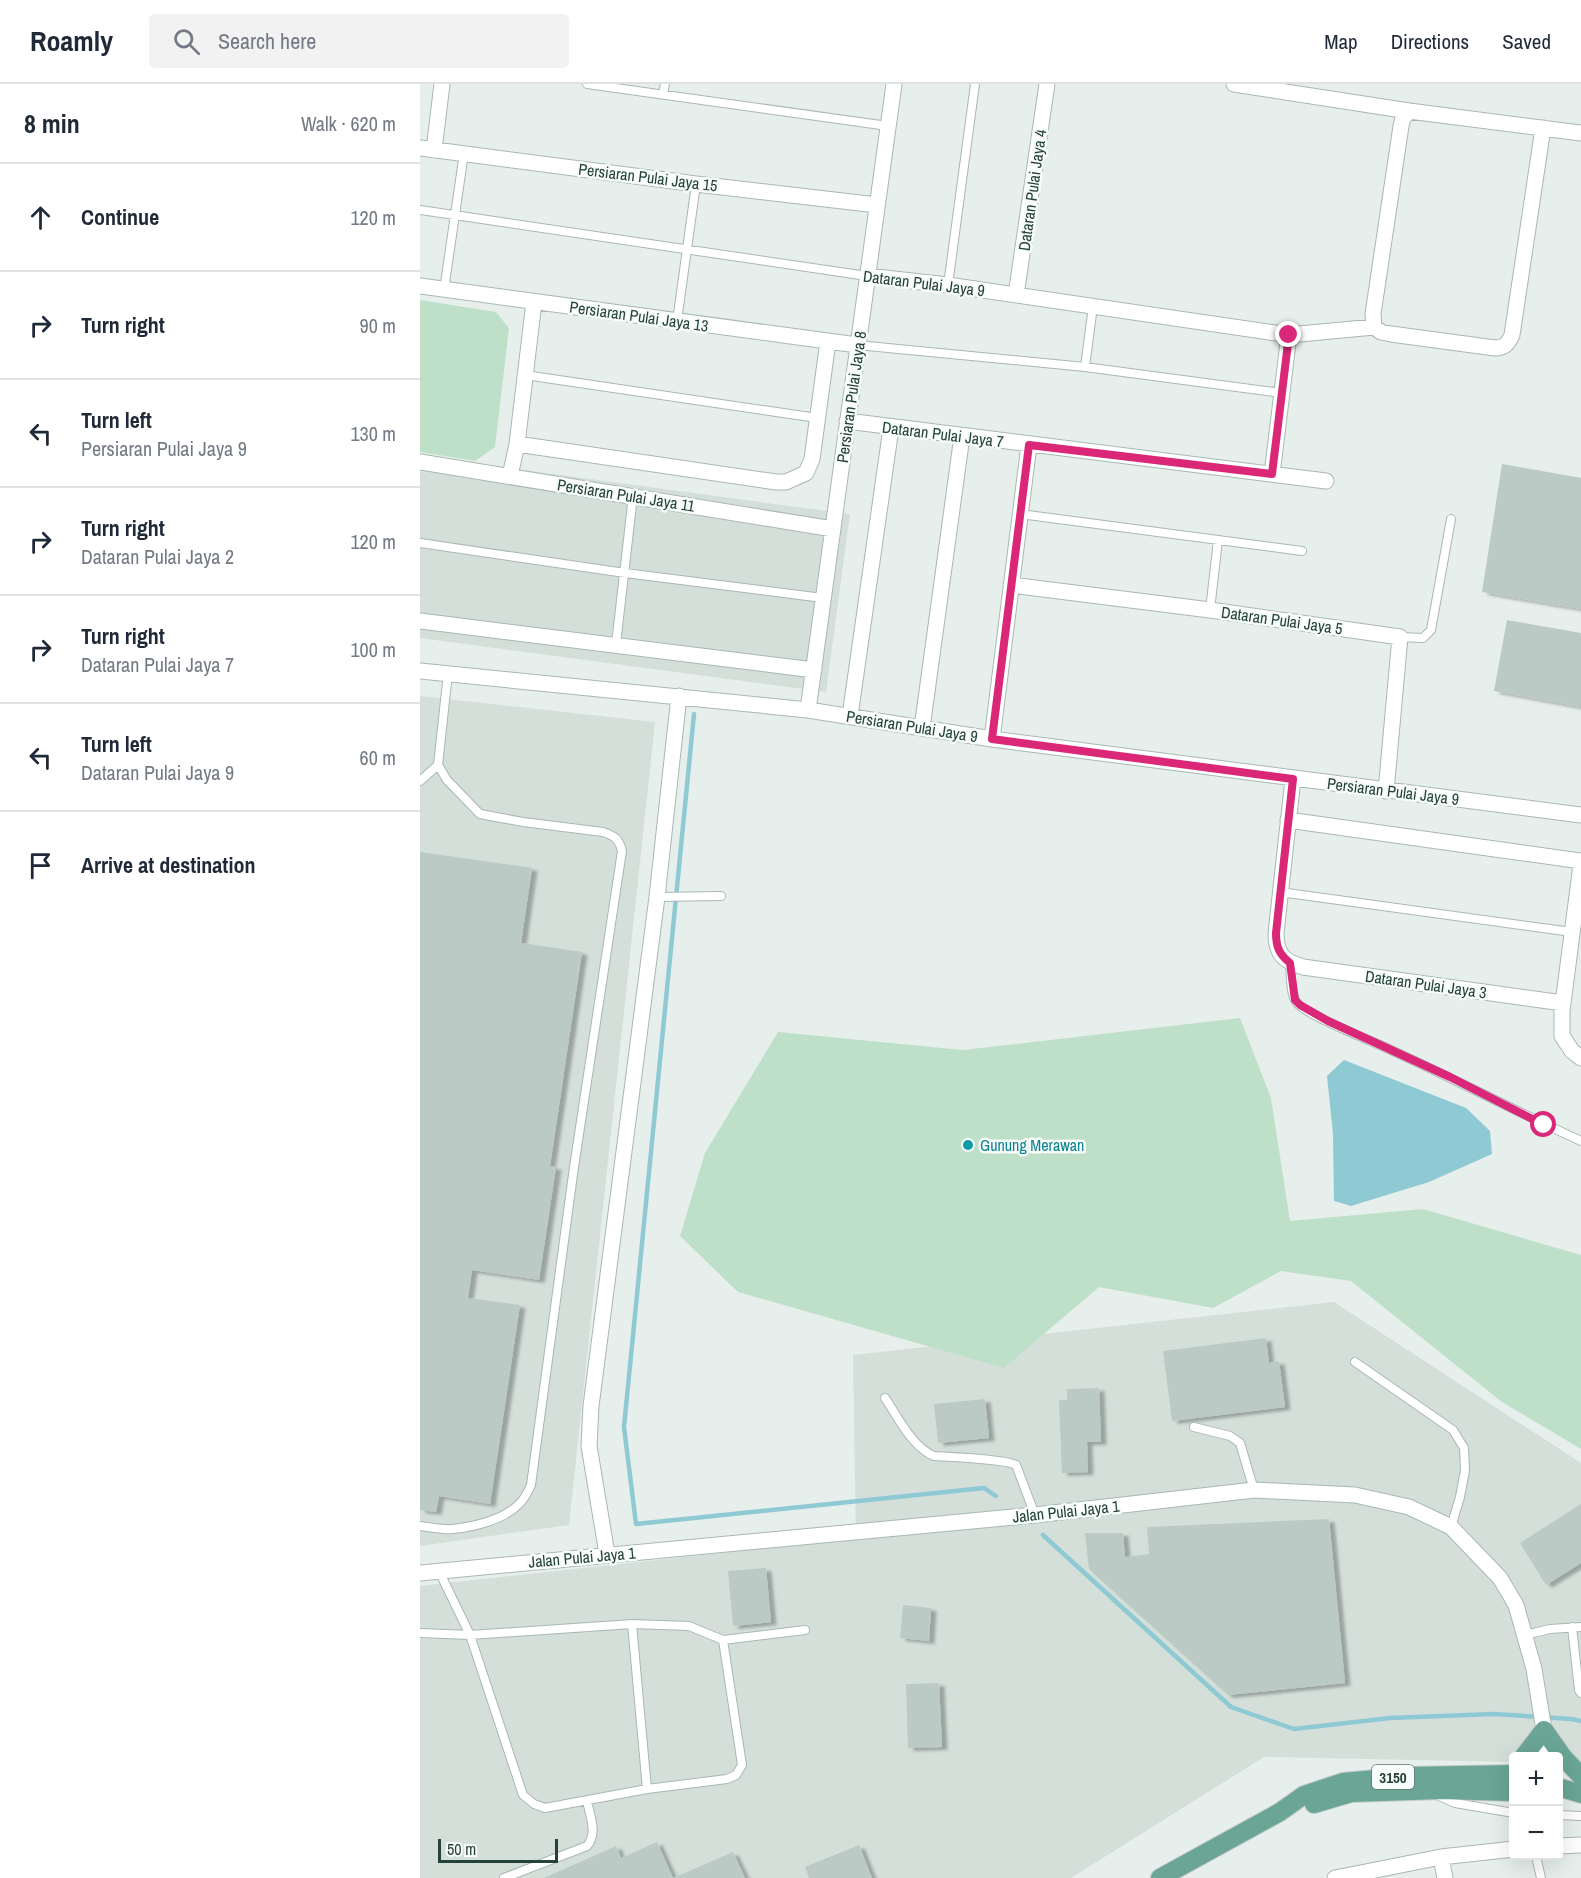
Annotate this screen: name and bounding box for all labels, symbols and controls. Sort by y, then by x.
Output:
search box [149,14,569,68]
text: Roamly [30,22,113,60]
icon: search [170,25,203,58]
text: Search here [218,26,316,56]
text: Map [1324,27,1358,56]
text: Directions [1391,27,1469,56]
text: Saved [1502,27,1551,56]
text: 8 min [24,106,80,141]
text: Walk · 620 m [301,110,396,137]
street label: Dataran Pulai Jaya 4 [1013,128,1051,252]
street label: Persiaran Pulai Jaya 15 [577,158,719,196]
icon: ahead [24,201,57,234]
text: Continue [81,202,159,232]
text: 120 m [350,204,396,231]
street label: Dataran Pulai Jaya 9 [862,265,986,301]
street label: Persiaran Pulai Jaya 13 [568,295,710,337]
icon: right [24,309,57,342]
text: Turn right [81,310,165,340]
text: 90 m [360,312,396,339]
route end [1275,321,1301,347]
street label: Persiaran Pulai Jaya 8 [831,330,871,464]
text: Turn left [81,405,152,435]
street label: Dataran Pulai Jaya 7 [881,416,1005,452]
icon: left [24,417,57,450]
text: 130 m [350,420,396,447]
text: Persiaran Pulai Jaya 9 [81,435,247,462]
street label: Persiaran Pulai Jaya 11 [556,473,697,517]
text: Turn right [81,513,165,543]
icon: right [24,525,57,558]
text: 120 m [350,528,396,555]
text: Dataran Pulai Jaya 2 [81,543,234,570]
street label: Dataran Pulai Jaya 5 [1220,601,1344,639]
text: Turn right [81,621,165,651]
icon: right [24,633,57,666]
text: 100 m [350,636,396,663]
text: Dataran Pulai Jaya 7 [81,651,234,678]
street label: Persiaran Pulai Jaya 9 [845,705,979,747]
text: Turn left [81,729,152,759]
icon: left [24,741,57,774]
text: 60 m [360,744,396,771]
text: Dataran Pulai Jaya 9 [81,759,234,786]
street label: Persiaran Pulai Jaya 9 [1326,772,1460,810]
icon: arrive [24,849,57,882]
text: Arrive at destination [81,850,255,880]
street label: Dataran Pulai Jaya 3 [1364,965,1488,1003]
route start [1530,1111,1556,1137]
place label: Gunung Merawan [980,1134,1084,1156]
marker: Gunung Merawan [961,1138,975,1152]
street label: Jalan Pulai Jaya 1 [1012,1494,1121,1528]
street label: Jalan Pulai Jaya 1 [528,1541,637,1573]
map controls [1509,1752,1563,1860]
button: + [1509,1752,1563,1806]
road number: 3150 [1372,1765,1414,1789]
button: − [1509,1806,1563,1860]
scale bar [438,1836,558,1864]
text: 50 m [447,1838,476,1860]

